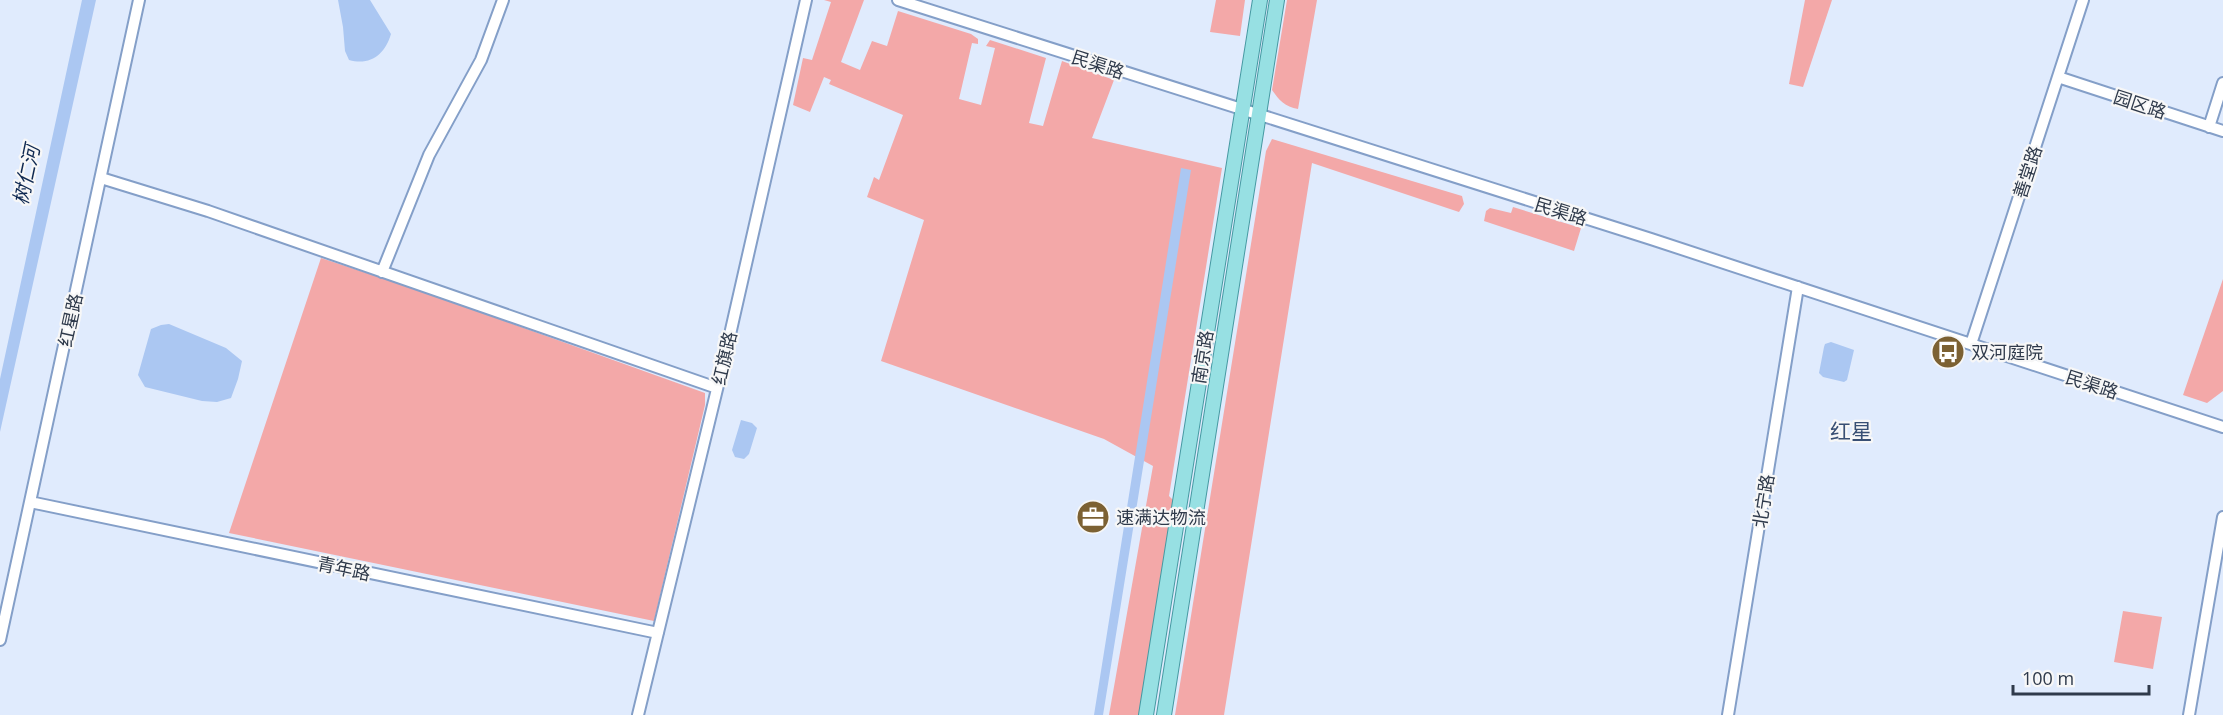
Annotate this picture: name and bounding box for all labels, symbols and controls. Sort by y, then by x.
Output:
street label: 民渠路 [1069,44,1127,84]
street label: 园区路 [2111,84,2169,124]
water label: 树仁河 [7,139,46,207]
street label: 善堂路 [2007,143,2047,201]
street label: 民渠路 [1532,192,1590,230]
street label: 红星路 [53,291,87,349]
street label: 南京路 [1186,328,1218,386]
street label: 红旗路 [706,329,742,387]
bus stop icon: 双河庭院 [1930,334,1966,370]
place label: 双河庭院 [1971,340,2043,364]
street label: 民渠路 [2063,364,2121,404]
district label: 红星 [1830,417,1872,445]
street label: 北宁路 [1747,472,1779,530]
office icon: 速满达物流 [1075,499,1111,535]
place label: 速满达物流 [1116,505,1206,529]
street label: 青年路 [315,551,373,585]
scale bar [2013,658,2150,696]
text: 100 m [2022,666,2074,690]

